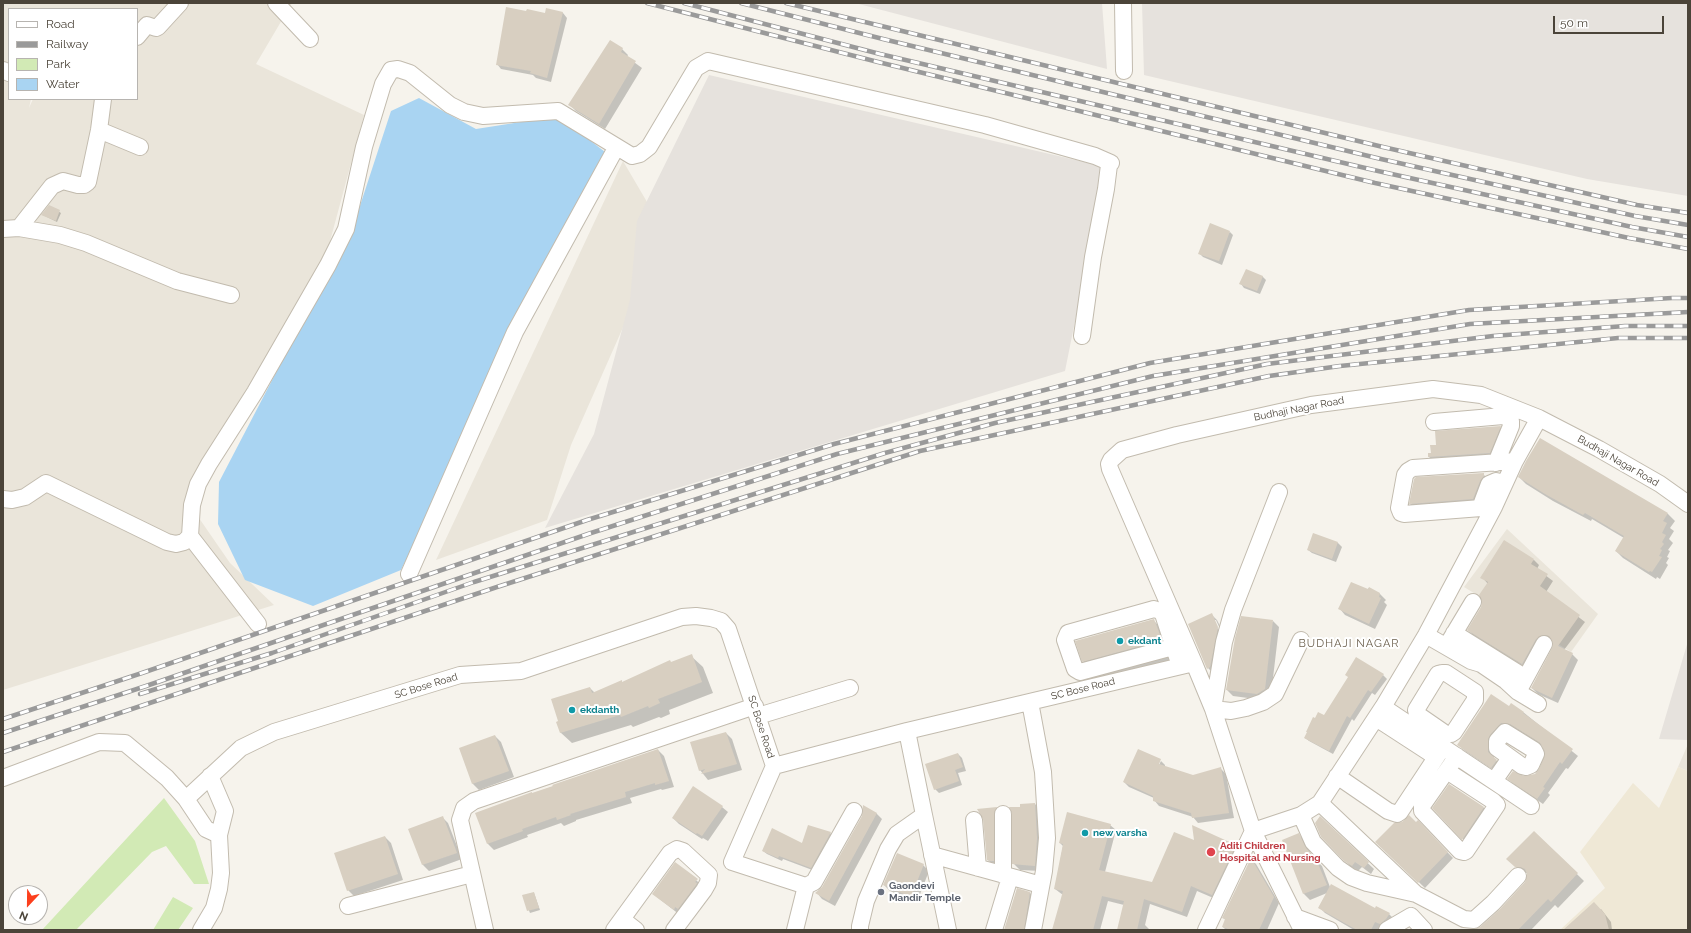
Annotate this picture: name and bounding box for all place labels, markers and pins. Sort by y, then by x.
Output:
place label: ekdant [1128,635,1161,647]
marker: ekdant [1115,636,1125,646]
place label: ekdanth [580,704,619,716]
marker: ekdanth [567,705,577,715]
place label: new varsha [1093,827,1147,839]
marker: new varsha [1080,828,1090,838]
place label: Aditi Children Hospital and Nursing [1220,840,1321,864]
marker: Aditi Children Hospital and Nursing [1205,846,1217,858]
place label: Gaondevi Mandir Temple [889,880,961,904]
marker: Gaondevi Mandir Temple [876,887,886,897]

